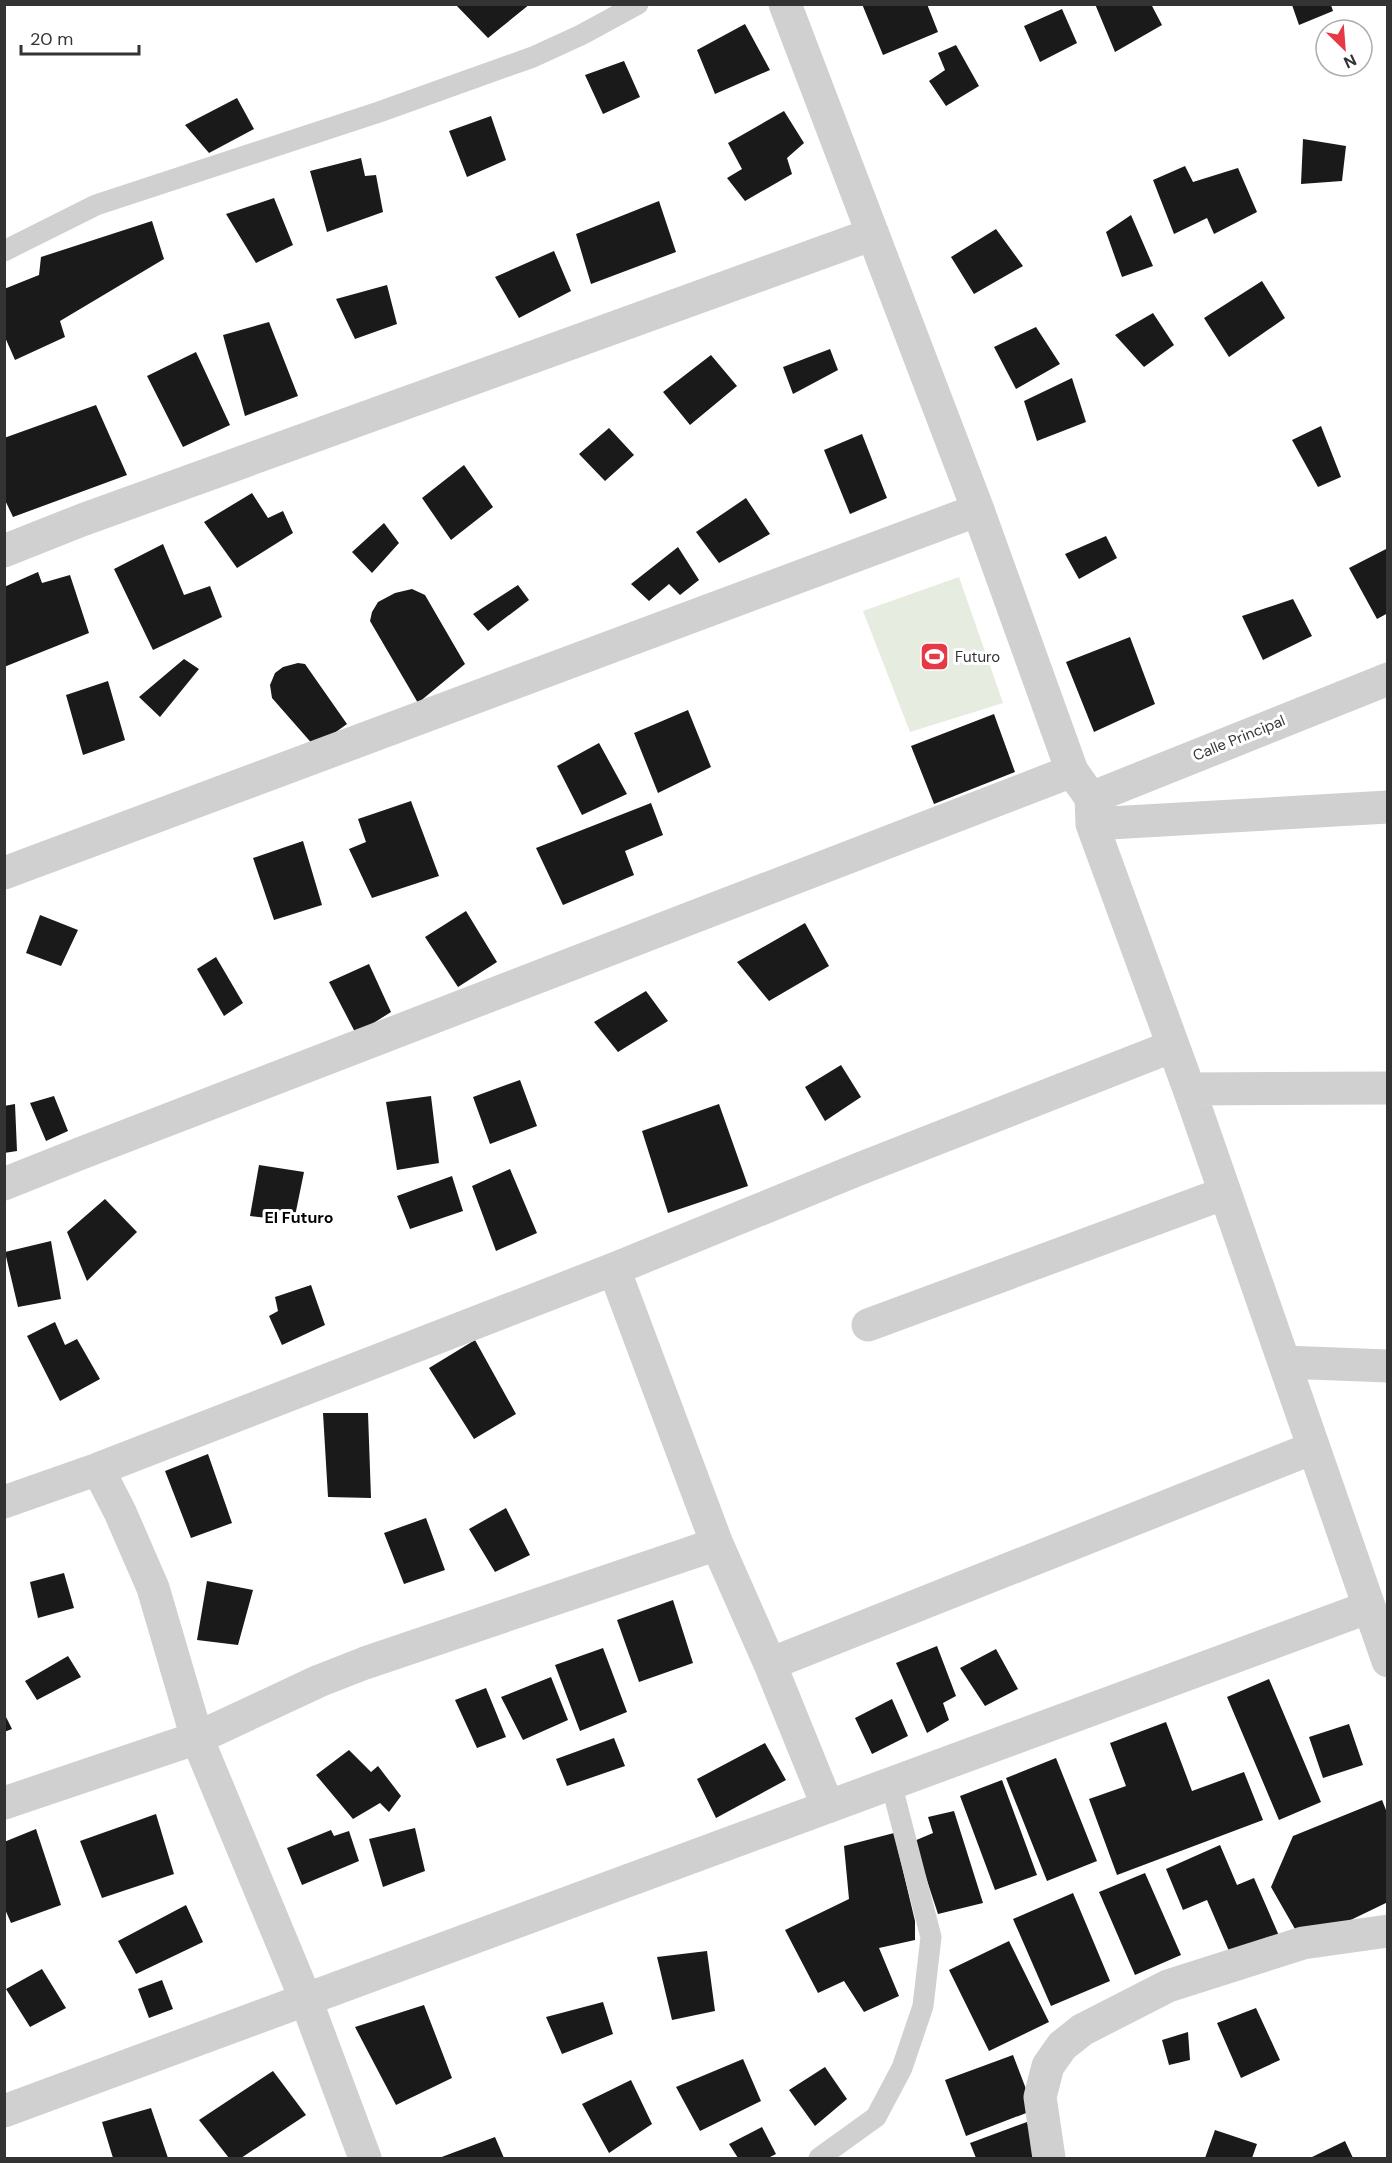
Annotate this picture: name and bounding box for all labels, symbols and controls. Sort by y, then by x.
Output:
scale bar [21,18,140,56]
north arrow [1314,18,1374,78]
text: 20 m [30,27,73,51]
text: N [1340,49,1360,73]
sports icon: Futuro [918,641,950,673]
place label: Futuro [955,647,1000,667]
street label: Calle Principal [1190,710,1288,766]
district label: El Futuro [264,1207,334,1228]

